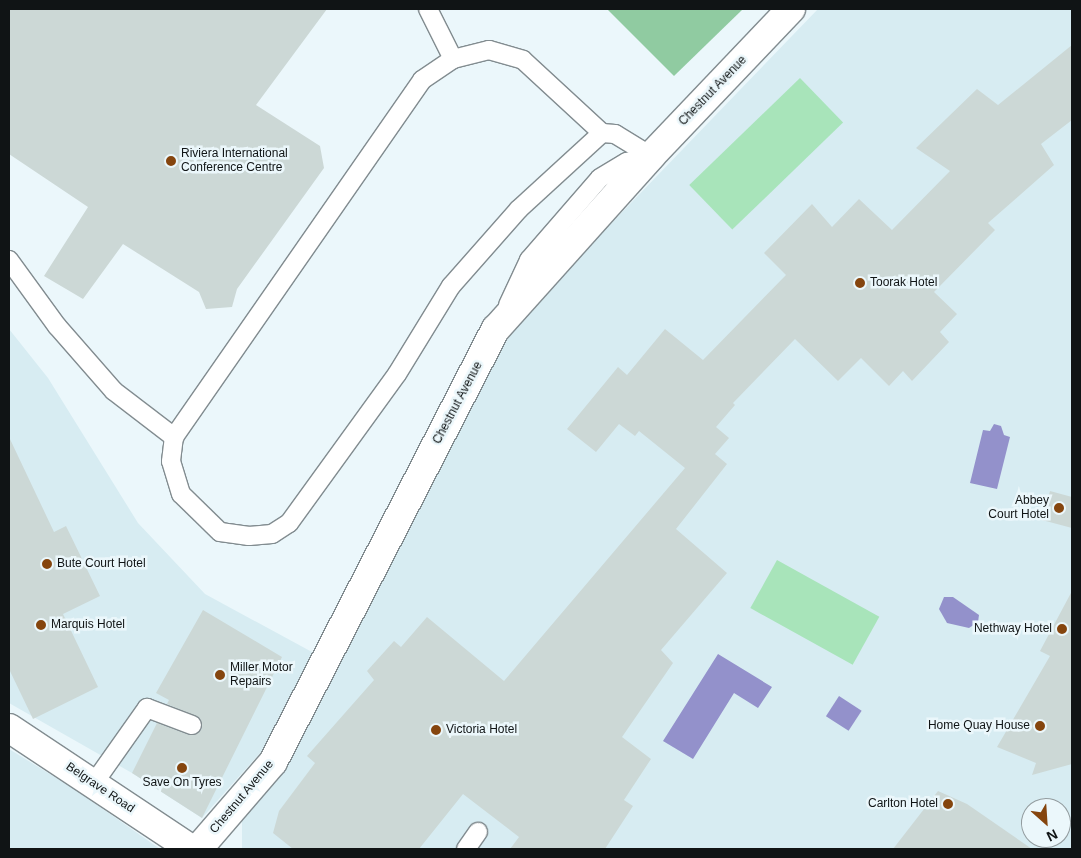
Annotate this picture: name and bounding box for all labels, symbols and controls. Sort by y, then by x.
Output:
street label: Chestnut Avenue [676,53,750,129]
place label: Riviera International Conference Centre [181,147,288,175]
marker: Riviera International Conference Centre [165,155,177,167]
place label: Toorak Hotel [870,276,937,290]
marker: Toorak Hotel [854,277,866,289]
street label: Chestnut Avenue [430,359,486,447]
place label: Abbey Court Hotel [988,494,1049,522]
marker: Abbey Court Hotel [1053,502,1065,514]
place label: Bute Court Hotel [57,557,146,571]
marker: Bute Court Hotel [41,558,53,570]
place label: Marquis Hotel [51,618,125,632]
marker: Marquis Hotel [35,619,47,631]
place label: Nethway Hotel [974,622,1052,636]
marker: Nethway Hotel [1056,623,1068,635]
place label: Miller Motor Repairs [230,661,293,689]
marker: Miller Motor Repairs [214,669,226,681]
place label: Home Quay House [928,719,1030,733]
marker: Home Quay House [1034,720,1046,732]
place label: Victoria Hotel [446,723,517,737]
marker: Victoria Hotel [430,724,442,736]
street label: Chestnut Avenue [207,757,277,837]
street label: Belgrave Road [63,760,137,816]
marker: Save On Tyres [176,762,188,774]
place label: Save On Tyres [142,776,222,790]
place label: Carlton Hotel [868,797,938,811]
marker: Carlton Hotel [942,798,954,810]
north arrow [1021,798,1071,848]
text: N [1044,826,1060,845]

